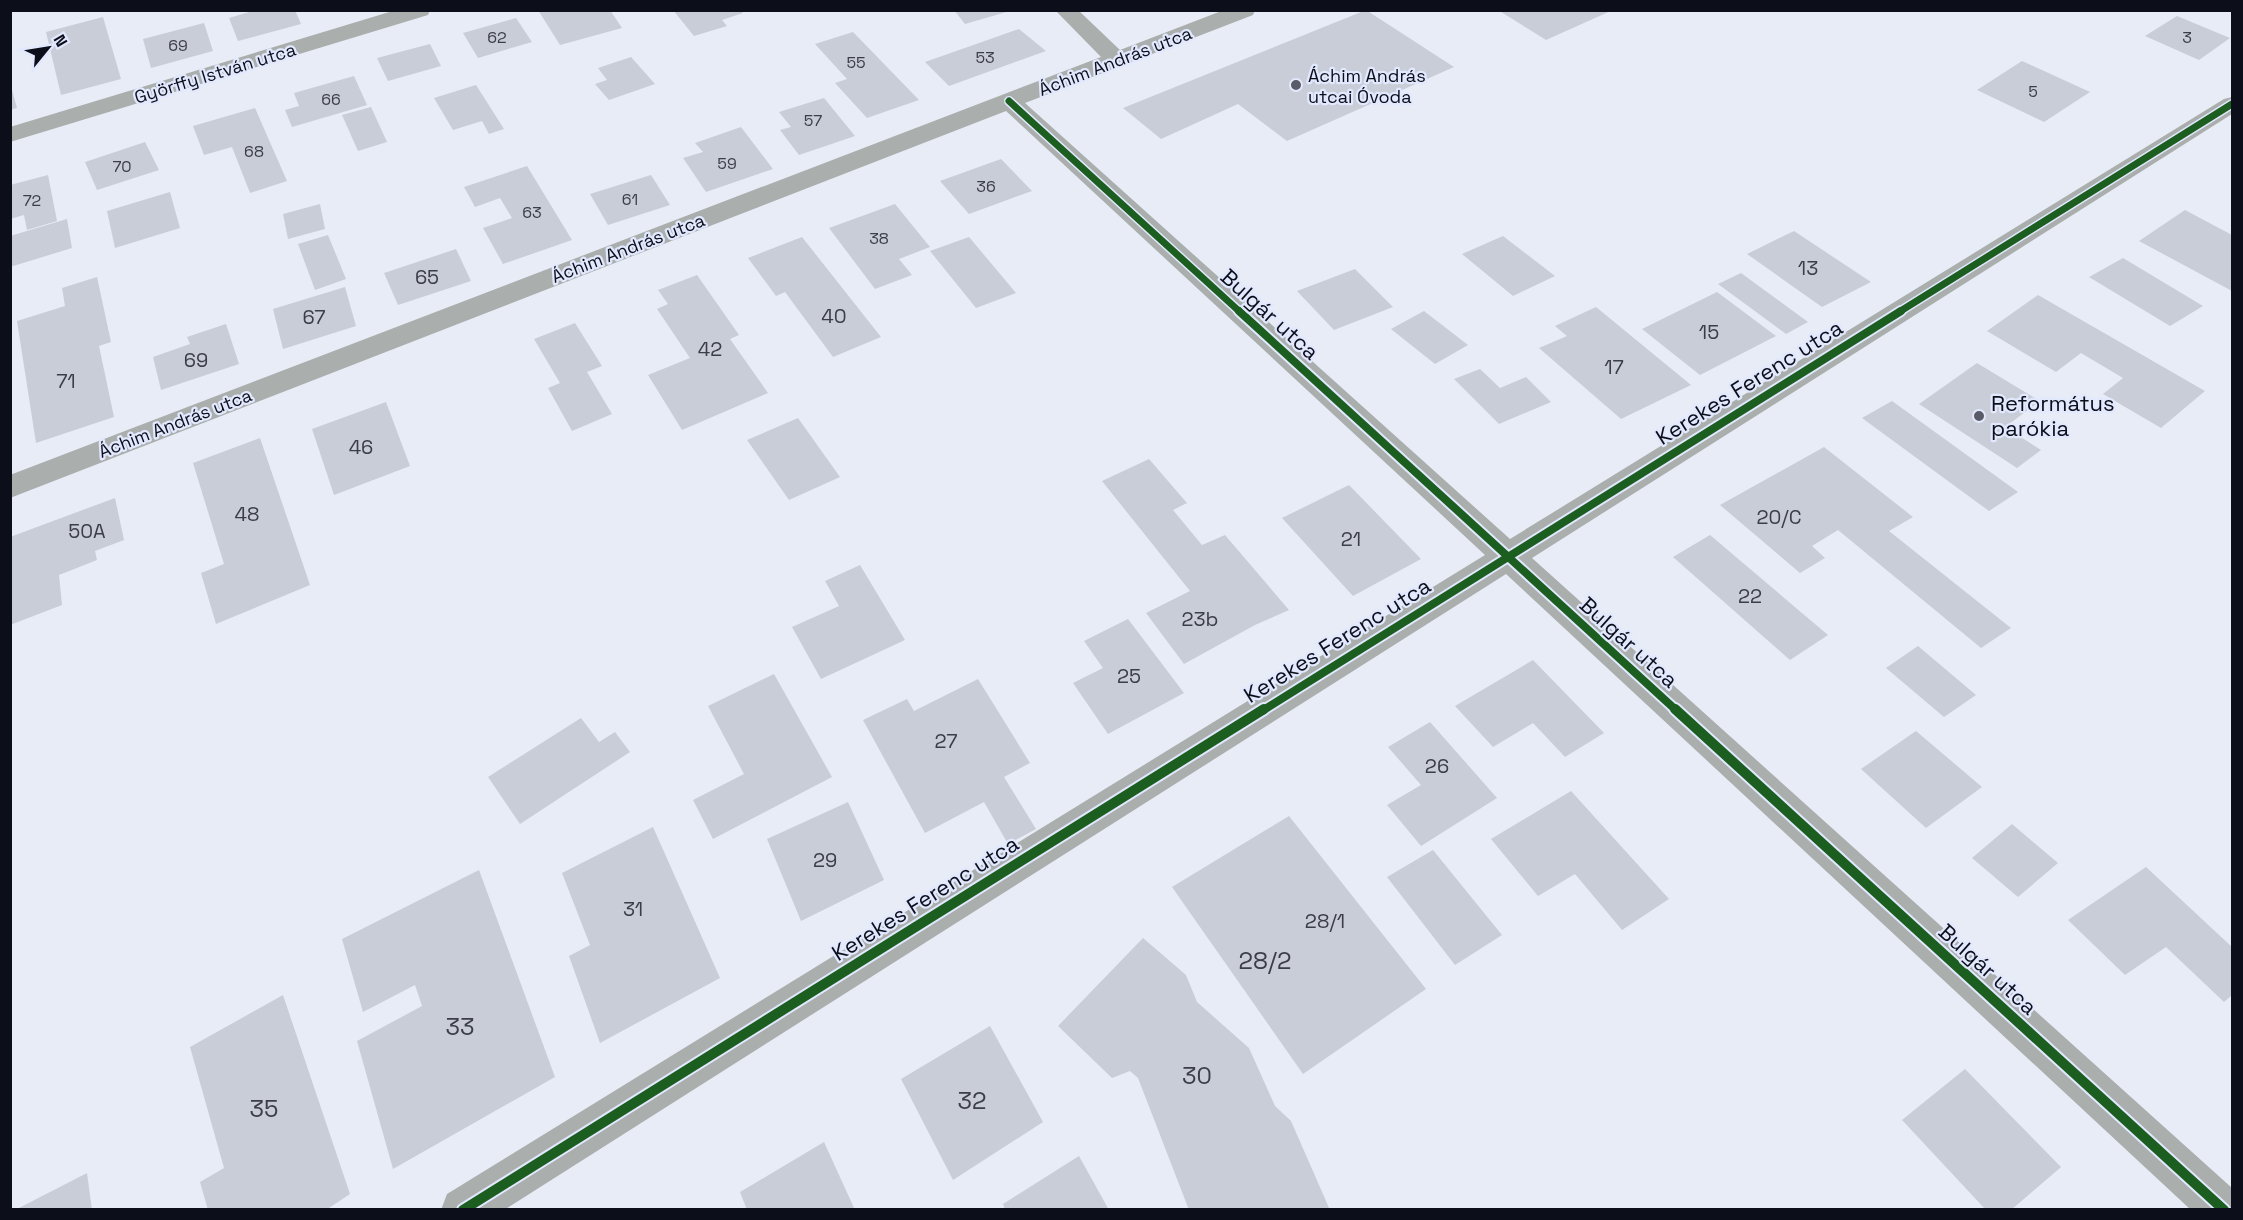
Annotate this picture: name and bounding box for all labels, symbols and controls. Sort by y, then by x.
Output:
north arrow [18,18,78,78]
street label: Áchim András utca [1035,21,1195,101]
house number: 62 [487,27,507,48]
house number: 3 [2182,27,2192,48]
text: N [49,31,72,51]
house number: 69 [168,35,188,56]
street label: Györffy István utca [131,37,299,109]
house number: 53 [975,47,995,68]
house number: 55 [846,52,866,73]
place label: Áchim András utcai Óvoda [1308,64,1426,108]
marker: Áchim András utcai Óvoda [1289,78,1303,92]
house number: 5 [2028,81,2038,102]
house number: 66 [321,89,341,110]
house number: 57 [804,110,822,131]
house number: 68 [244,141,264,162]
house number: 59 [717,153,737,174]
house number: 70 [112,156,132,177]
house number: 36 [976,176,996,197]
house number: 61 [622,189,638,210]
house number: 72 [23,190,41,211]
house number: 63 [522,202,542,223]
street label: Áchim András utca [548,208,708,288]
house number: 38 [869,228,889,249]
house number: 13 [1798,255,1818,281]
street label: Bulgár utca [1215,262,1325,366]
house number: 65 [415,264,439,290]
house number: 40 [821,303,847,329]
house number: 67 [302,304,326,330]
street label: Kerekes Ferenc utca [1650,313,1848,451]
house number: 15 [1699,319,1719,345]
house number: 42 [698,336,722,362]
house number: 69 [184,347,208,373]
house number: 17 [1604,354,1624,380]
house number: 71 [56,368,76,394]
street label: Áchim András utca [95,383,255,463]
place label: Református parókia [1991,389,2115,442]
marker: Református parókia [1972,409,1986,423]
house number: 46 [349,434,373,460]
house number: 48 [235,501,259,527]
house number: 20/C [1756,504,1802,530]
house number: 50A [68,518,106,544]
house number: 21 [1341,526,1361,552]
street label: Kerekes Ferenc utca [1238,571,1436,709]
house number: 22 [1738,583,1762,609]
street label: Bulgár utca [1574,590,1684,694]
house number: 23b [1182,606,1218,632]
house number: 25 [1117,663,1141,689]
house number: 27 [934,728,958,754]
house number: 26 [1425,753,1449,779]
street label: Kerekes Ferenc utca [826,829,1024,967]
house number: 29 [813,847,837,873]
house number: 31 [623,896,643,922]
house number: 28/1 [1305,908,1345,934]
street label: Bulgár utca [1933,917,2043,1021]
house number: 28/2 [1239,945,1291,976]
house number: 33 [446,1011,475,1042]
house number: 30 [1182,1060,1212,1091]
house number: 32 [958,1085,986,1116]
house number: 35 [250,1093,278,1124]

